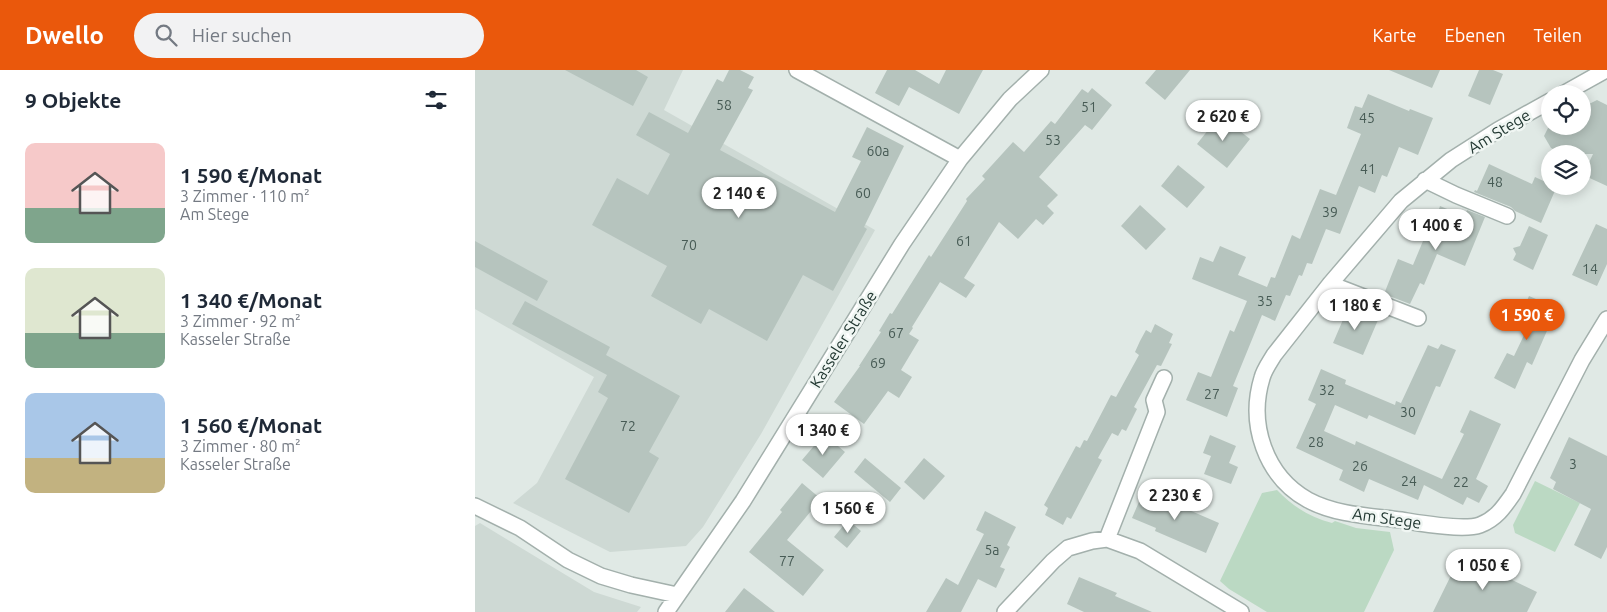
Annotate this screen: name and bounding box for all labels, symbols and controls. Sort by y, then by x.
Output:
search box [134,13,484,58]
icon: search [152,21,180,49]
text: Dwello [25,22,104,49]
text: Hier suchen [192,24,292,46]
text: Karte [1373,25,1417,45]
text: Ebenen [1445,25,1506,45]
text: Teilen [1534,25,1582,45]
map controls [1541,85,1591,195]
button: locate [1541,85,1591,135]
icon: filters [422,86,450,114]
text: 9 Objekte [25,88,121,112]
house number: 58 [716,97,732,113]
house number: 51 [1081,99,1097,115]
pin: 2 620 € [1177,100,1269,142]
street label: Am Stege [1465,105,1533,157]
text: 2 620 € [1197,107,1249,125]
house number: 45 [1359,110,1375,126]
house number: 53 [1045,132,1061,148]
house number: 60a [867,143,890,159]
button: layers [1541,145,1591,195]
house number: 41 [1360,161,1376,177]
icon: home [65,163,125,223]
text: 1 590 €/Monat [180,163,322,187]
house number: 48 [1487,174,1503,190]
pin: 2 140 € [693,176,785,219]
text: 2 140 € [713,184,765,202]
house number: 60 [855,185,871,201]
text: 3 Zimmer · 110 m² [180,187,310,205]
house number: 39 [1322,204,1338,220]
text: Am Stege [180,205,249,223]
pin: 1 400 € [1390,208,1482,251]
text: 1 400 € [1410,216,1462,234]
house number: 61 [956,233,972,249]
house number: 70 [681,237,697,253]
house number: 14 [1582,261,1598,277]
street label: Kasseler Straße [806,287,880,391]
icon: home [65,288,125,348]
text: 1 340 €/Monat [180,288,322,312]
pin: 1 180 € [1309,288,1401,331]
house number: 35 [1257,293,1273,309]
text: 1 180 € [1329,296,1381,314]
pin: 1 590 € [1481,298,1573,341]
text: 1 590 € [1501,306,1553,324]
text: 3 Zimmer · 92 m² [180,312,301,330]
house number: 67 [888,325,904,341]
text: Kasseler Straße [180,330,291,348]
house number: 69 [870,355,886,371]
house number: 32 [1319,382,1335,398]
house number: 27 [1204,386,1220,402]
house number: 30 [1400,404,1416,420]
icon: home [65,413,125,473]
text: 1 560 €/Monat [180,413,322,437]
pin: 1 340 € [777,414,869,456]
house number: 72 [620,418,636,434]
text: 1 340 € [797,421,849,439]
house number: 28 [1308,434,1324,450]
text: 3 Zimmer · 80 m² [180,437,301,455]
text: Kasseler Straße [180,455,291,473]
house number: 3 [1569,456,1577,472]
house number: 26 [1352,458,1368,474]
house number: 24 [1401,473,1417,489]
house number: 22 [1453,474,1469,490]
pin: 2 230 € [1129,478,1221,521]
text: 2 230 € [1149,486,1201,504]
pin: 1 560 € [802,492,894,534]
text: 1 560 € [822,499,874,517]
street label: Am Stege [1351,504,1423,532]
house number: 5a [984,542,1000,558]
pin: 1 050 € [1437,548,1529,591]
house number: 77 [779,553,795,569]
text: 1 050 € [1457,556,1509,574]

